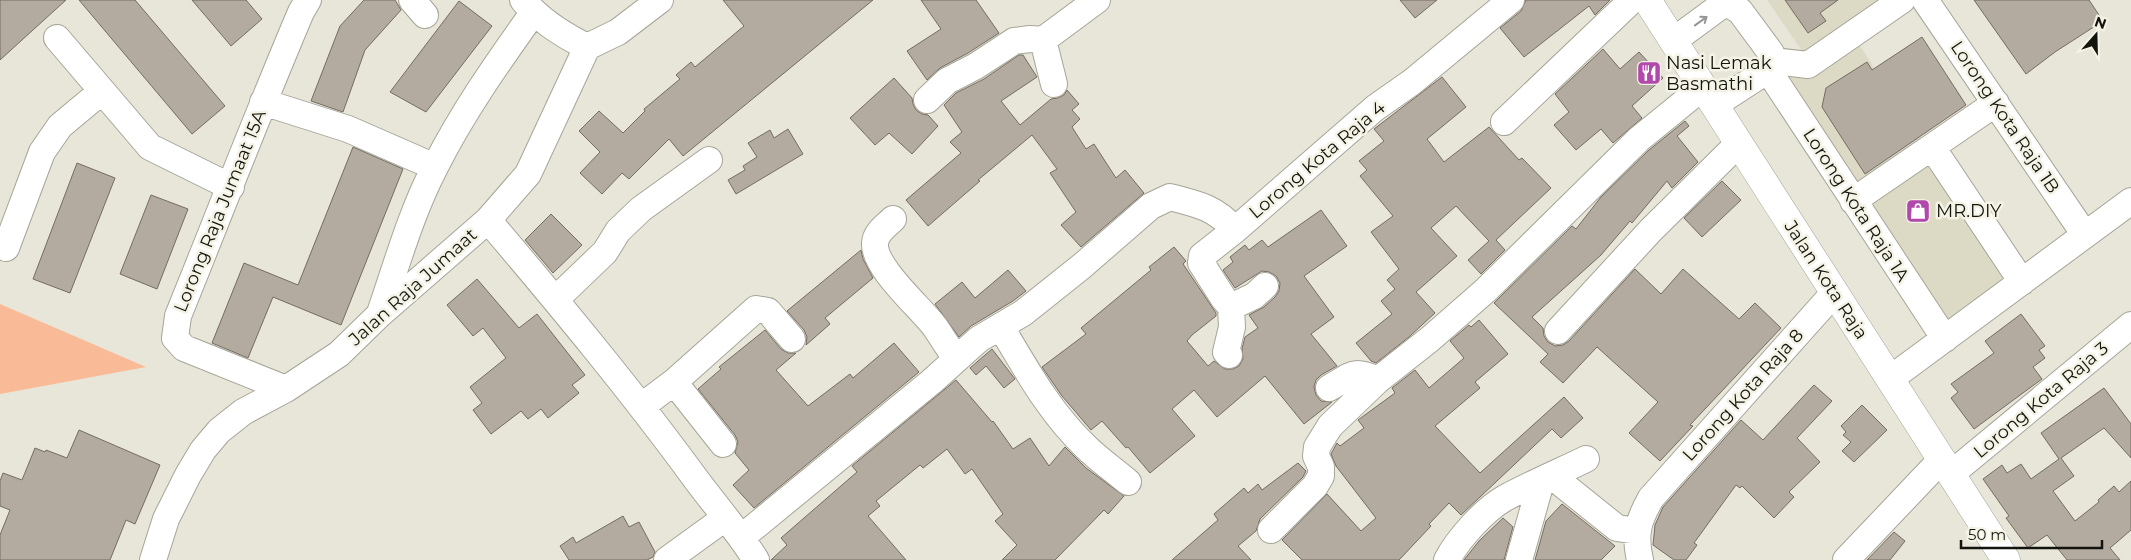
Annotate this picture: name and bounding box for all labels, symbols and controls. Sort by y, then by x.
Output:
north arrow [2071,10,2121,60]
text: N [2092,12,2109,33]
one-way arrow [1694,16,1708,26]
street label: Lorong Kota Raja 1B [1946,37,2064,197]
place label: Nasi Lemak Basmathi [1666,52,1772,95]
restaurant icon: Nasi Lemak Basmathi [1636,60,1662,86]
street label: Lorong Kota Raja 4 [1244,97,1390,223]
street label: Lorong Raja Jumaat 15A [169,107,271,315]
street label: Lorong Kota Raja 1A [1798,124,1914,286]
shop icon: MR.DIY [1905,198,1931,224]
place label: MR.DIY [1936,200,2002,222]
street label: Jalan Kota Raja [1779,216,1873,343]
street label: Jalan Raja Jumaat [344,224,482,351]
street label: Lorong Kota Raja 8 [1678,324,1808,466]
street label: Lorong Kota Raja 3 [1969,337,2113,463]
scale bar [1961,518,2102,550]
text: 50 m [1968,525,2006,544]

